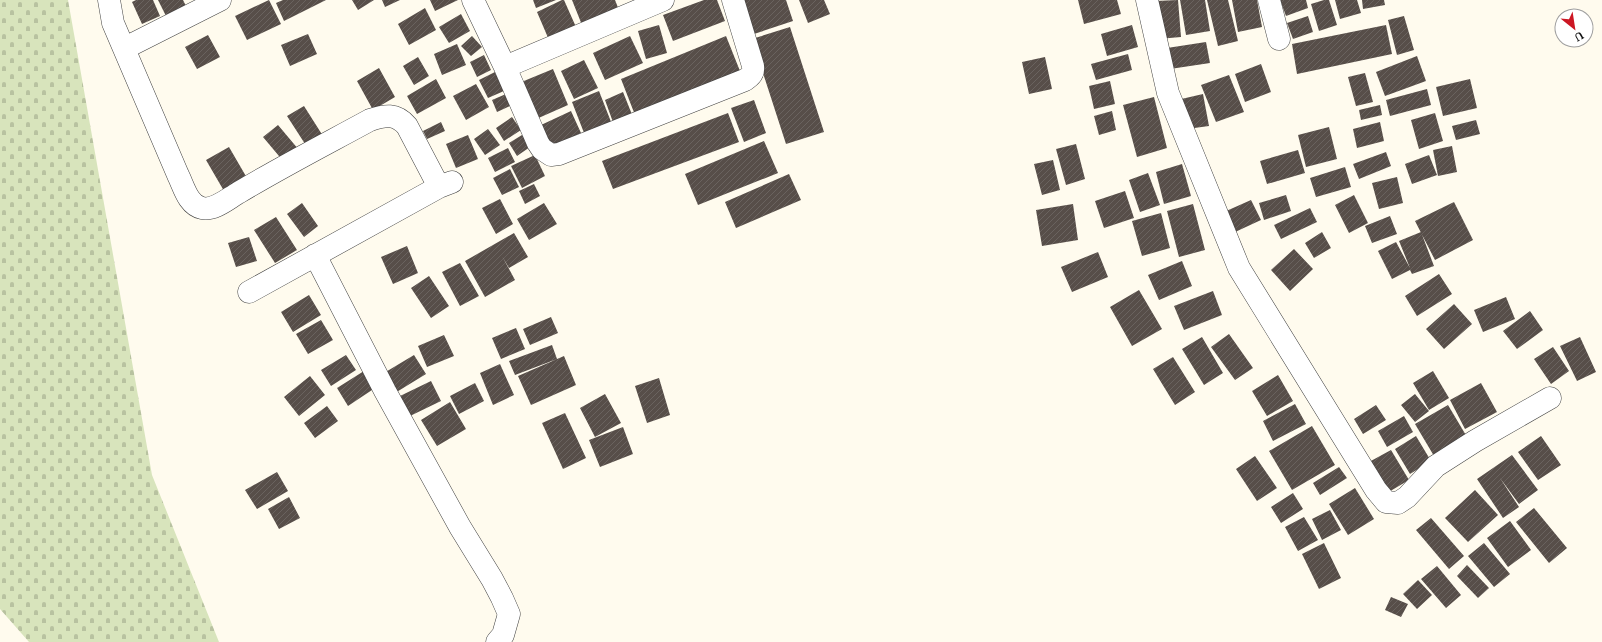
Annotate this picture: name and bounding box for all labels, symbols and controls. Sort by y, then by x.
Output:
north arrow [1554,8,1594,48]
text: U [1571,29,1586,45]

